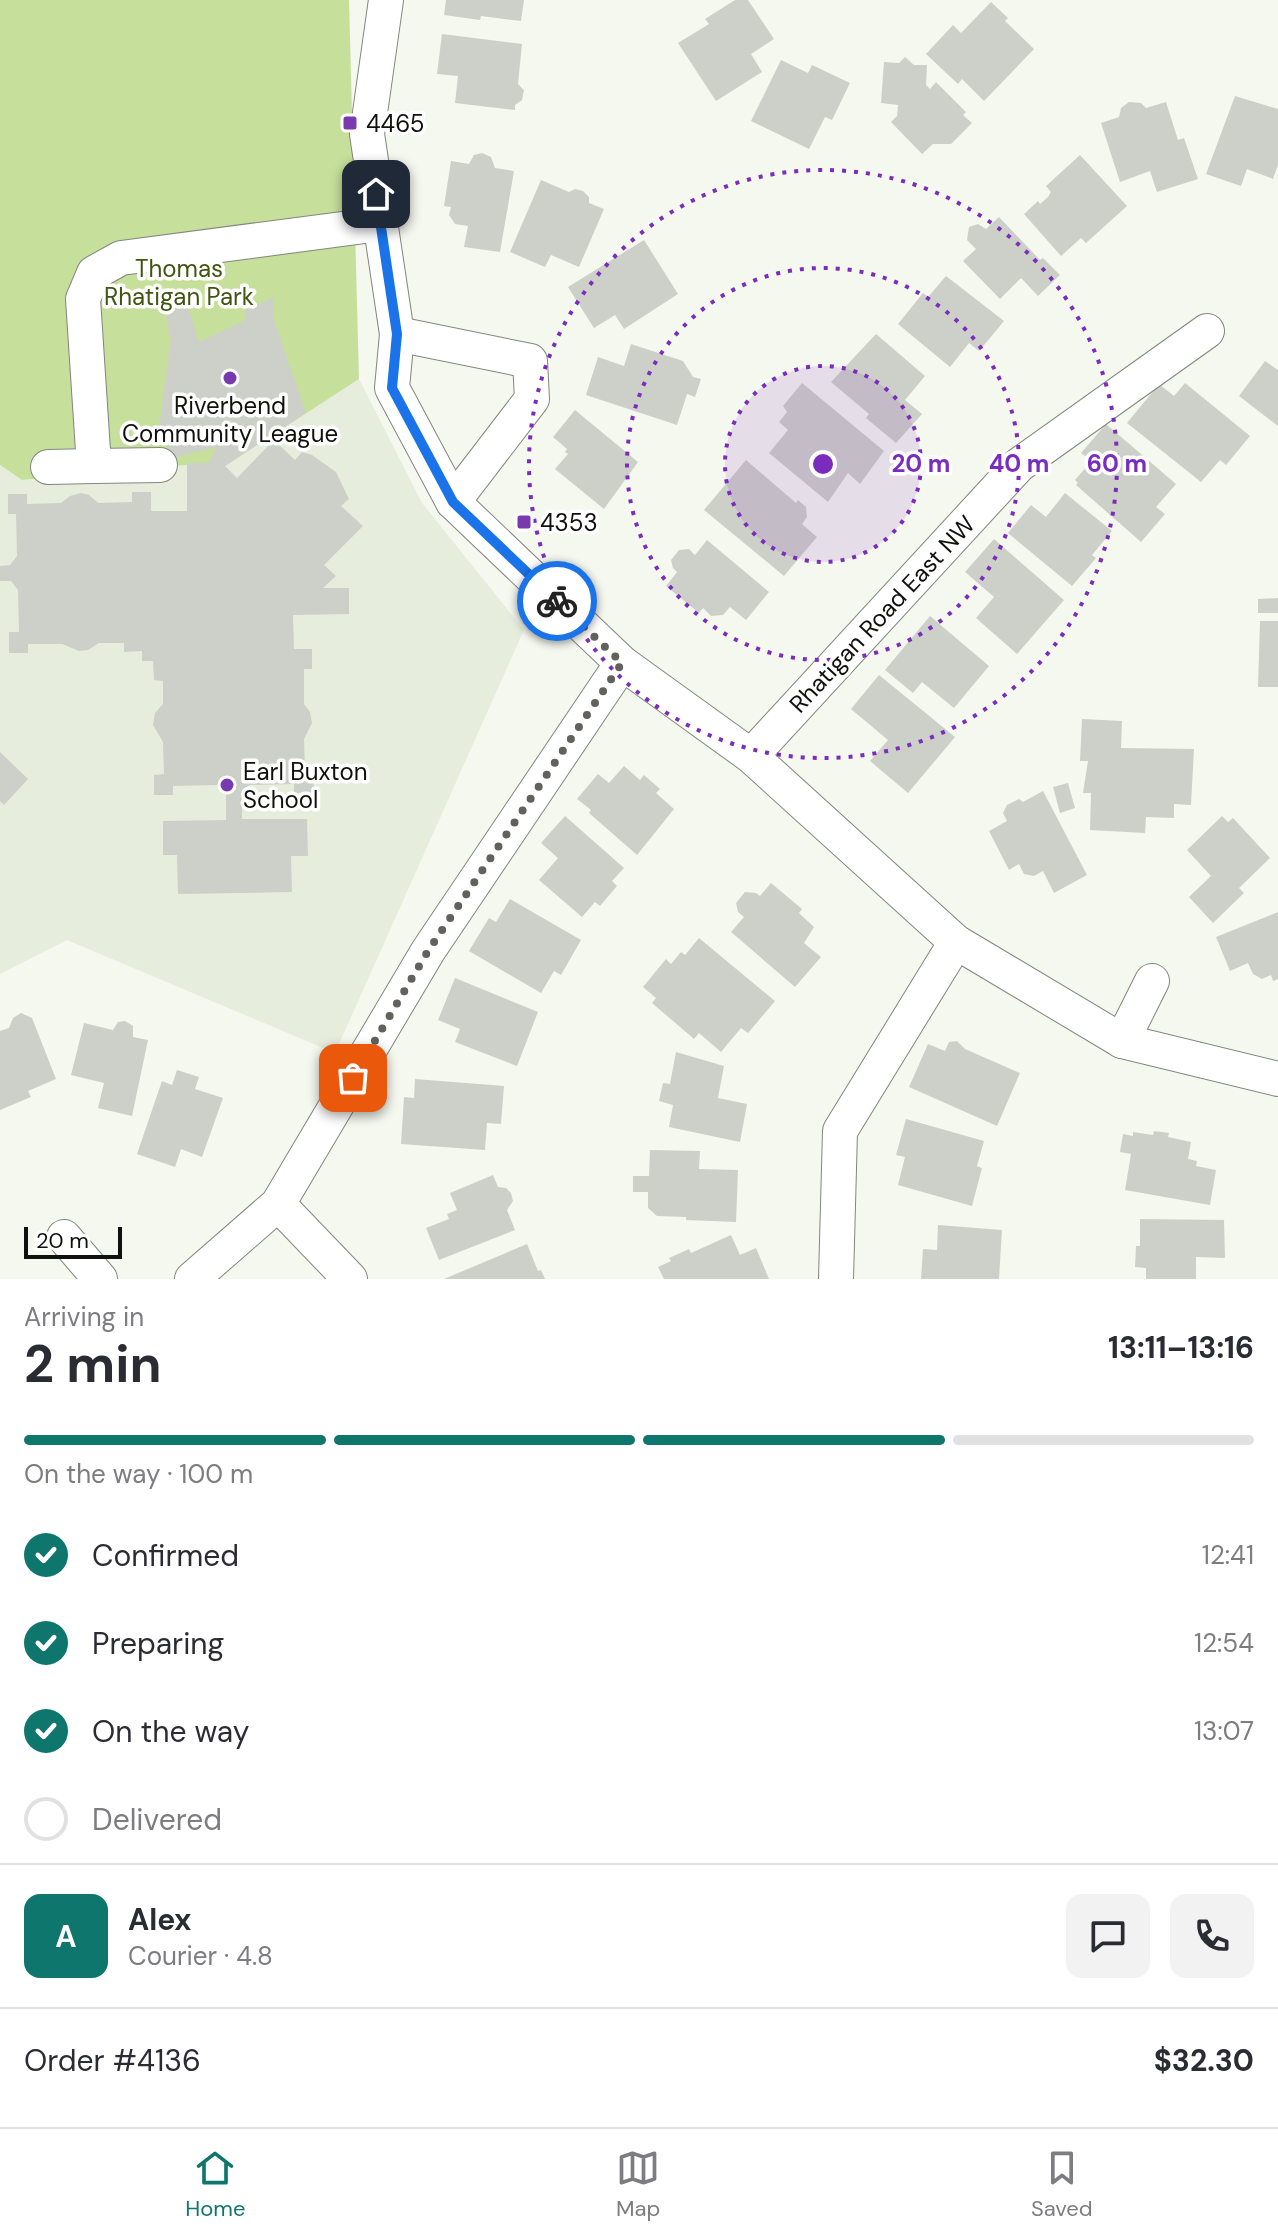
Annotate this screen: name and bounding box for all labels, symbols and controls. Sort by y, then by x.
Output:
place label: 4465 [366,108,424,139]
marker: 4465 [341,114,359,132]
pin [342,160,410,228]
icon: home [354,172,398,216]
park label: Thomas Rhatigan Park [104,253,254,312]
marker: Riverbend Community League [221,369,239,387]
place label: Riverbend Community League [122,390,338,449]
text: 20 m [892,448,950,479]
text: 40 m [989,448,1049,479]
text: 60 m [1087,448,1147,479]
centre of rings [809,450,837,478]
place label: 4353 [540,507,598,538]
street label: Rhatigan Road East NW [782,509,982,719]
marker: 4353 [515,513,533,531]
courier [517,561,597,641]
icon: bike [535,579,579,623]
place label: Earl Buxton School [243,756,367,815]
marker: Earl Buxton School [218,776,236,794]
pin [319,1044,387,1112]
icon: bag [331,1056,375,1100]
scale bar [24,1223,122,1259]
text: 20 m [36,1226,89,1255]
text: Arriving in [24,1300,144,1334]
text: 13:11–13:16 [1108,1328,1254,1367]
text: 2 min [24,1330,162,1398]
text: On the way · 100 m [24,1457,253,1491]
icon: check [24,1533,68,1577]
text: Confirmed [92,1536,239,1575]
text: 12:41 [1202,1538,1254,1572]
icon: check [24,1621,68,1665]
text: Preparing [92,1624,224,1663]
text: 12:54 [1194,1626,1254,1660]
icon: check [24,1709,68,1753]
text: On the way [92,1712,249,1751]
text: 13:07 [1194,1714,1254,1748]
text: Delivered [92,1800,222,1839]
button: chat [1066,1894,1150,1978]
button: phone [1170,1894,1254,1978]
text: Alex [128,1900,191,1939]
text: A [55,1917,77,1956]
text: Courier · 4.8 [128,1939,273,1973]
text: Order #4136 [24,2041,201,2080]
text: $32.30 [1154,2041,1254,2080]
tab: Home [185,2146,245,2223]
tab: Map [616,2146,660,2223]
tab: Saved [1031,2146,1093,2223]

